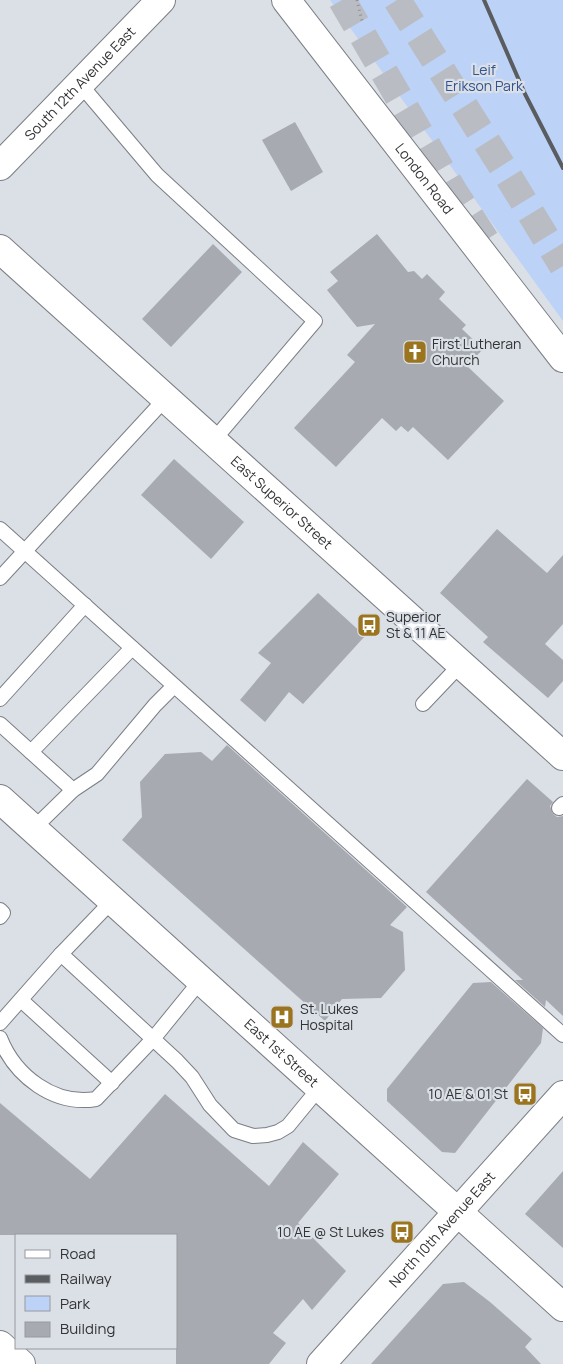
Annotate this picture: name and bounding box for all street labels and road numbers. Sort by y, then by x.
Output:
street label: South 12th Avenue East [20,22,140,144]
street label: London Road [391,139,458,218]
street label: East Superior Street [227,451,337,553]
street label: East 1st Street [240,1014,323,1091]
street label: North 10th Avenue East [384,1167,499,1291]

